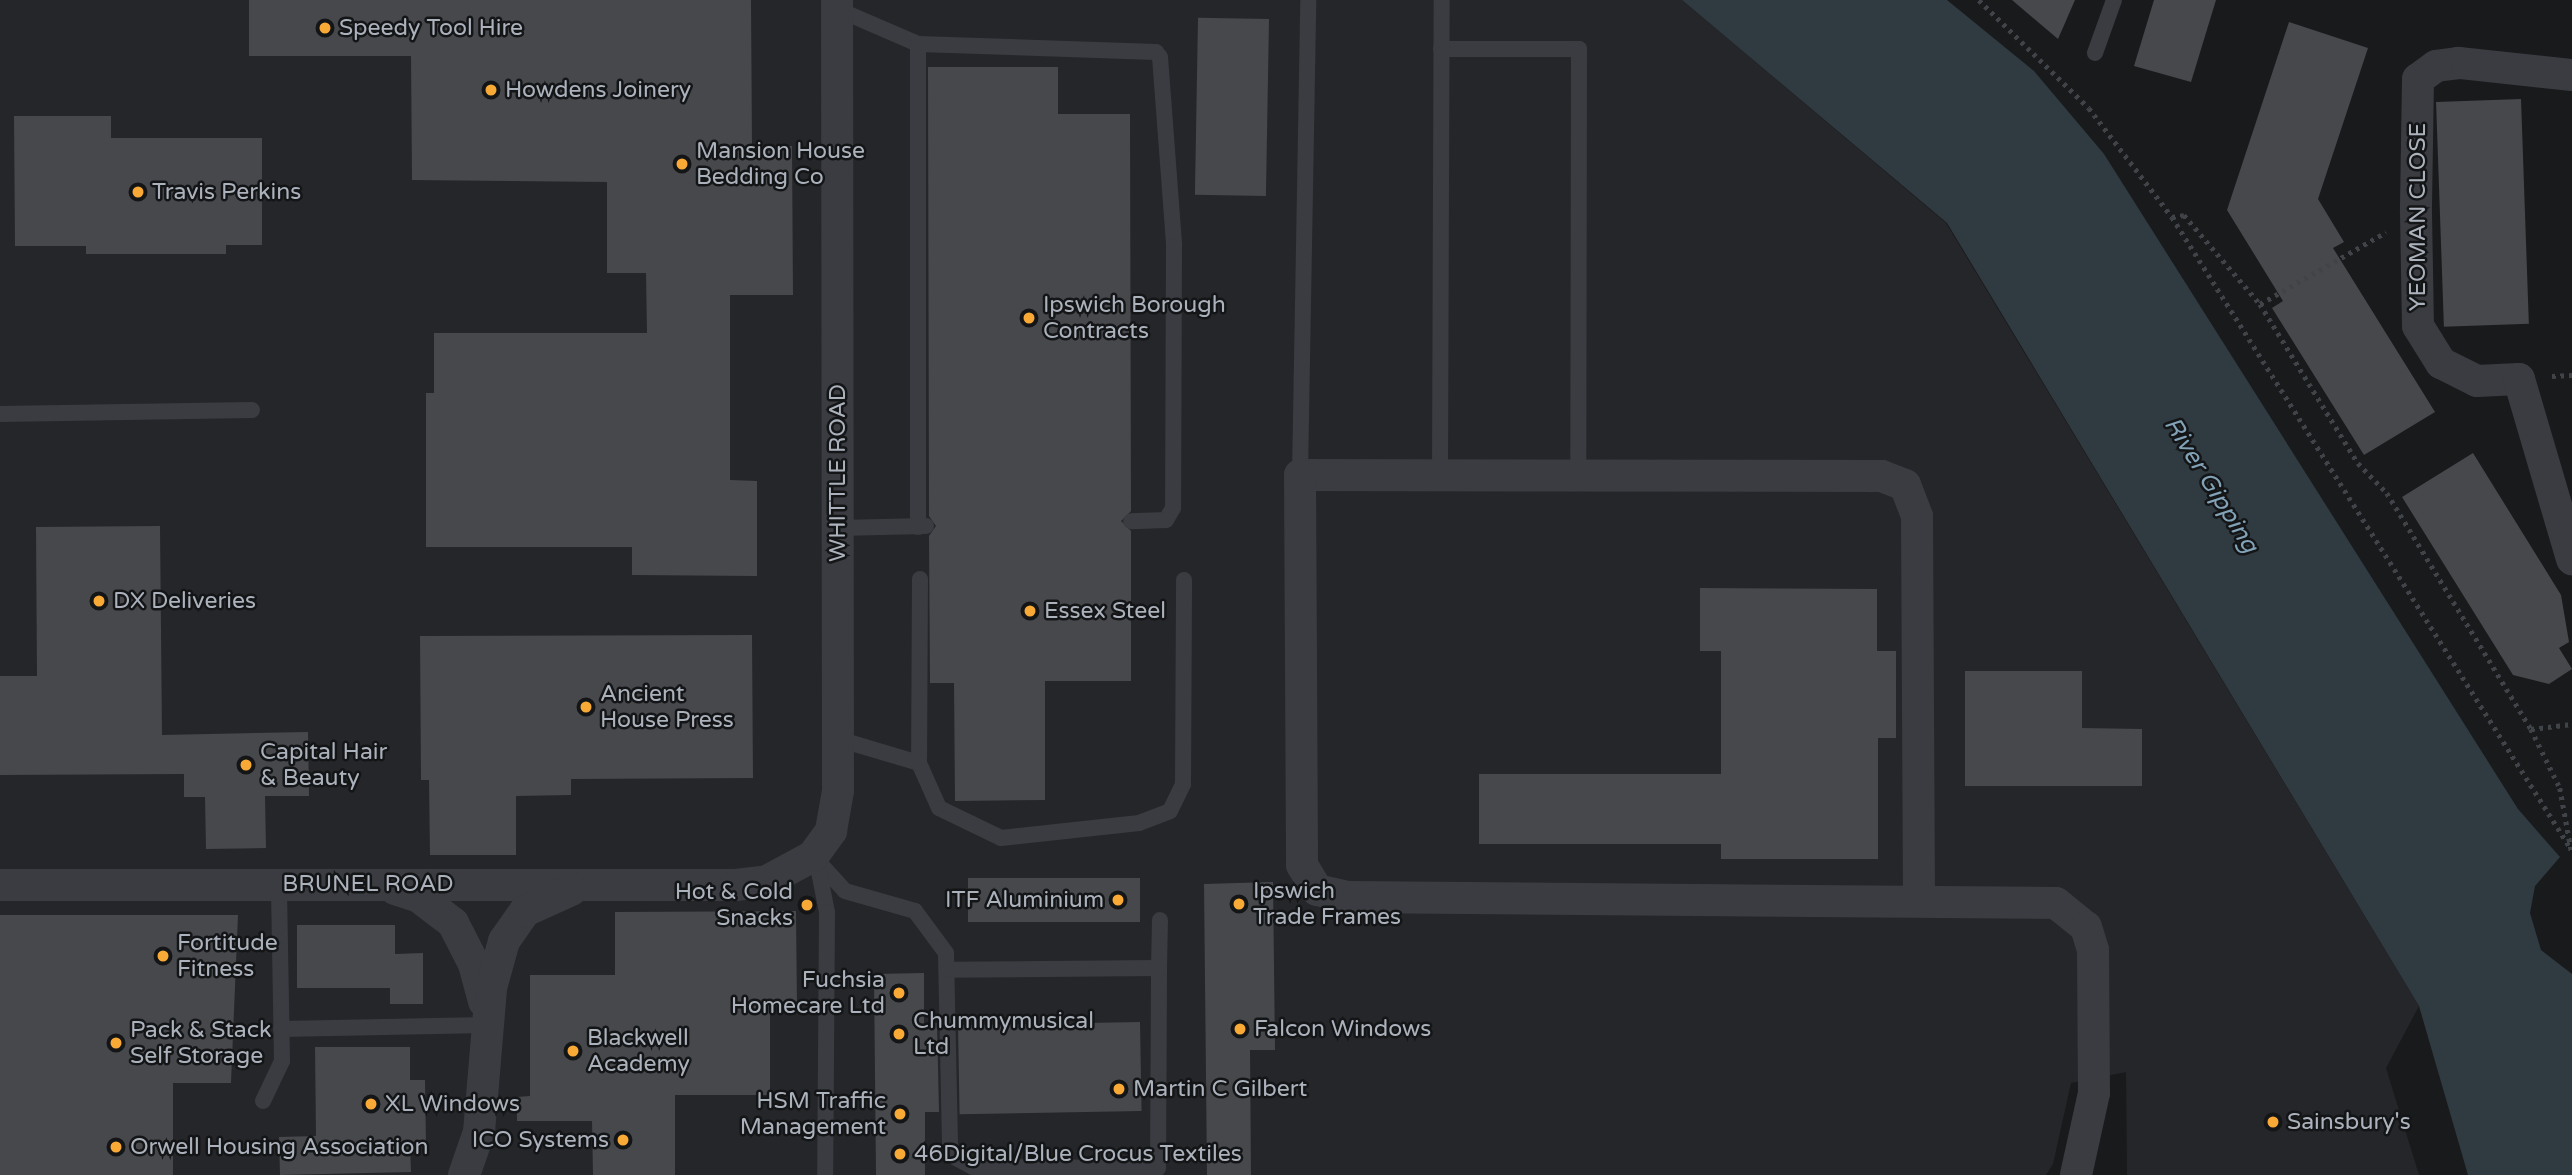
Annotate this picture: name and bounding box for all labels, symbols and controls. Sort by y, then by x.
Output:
place label: Speedy Tool Hire [339,14,523,42]
marker: Speedy Tool Hire [317,20,333,36]
place label: Howdens Joinery [505,76,691,104]
marker: Howdens Joinery [483,82,499,98]
street label: YEOMAN CLOSE [2404,123,2432,311]
place label: Mansion House Bedding Co [696,137,865,191]
marker: Mansion House Bedding Co [674,156,690,172]
place label: Travis Perkins [152,178,301,206]
marker: Travis Perkins [130,184,146,200]
place label: Ipswich Borough Contracts [1043,291,1226,345]
marker: Ipswich Borough Contracts [1021,310,1037,326]
street label: WHITTLE ROAD [824,384,852,562]
water label: River Gipping [2158,412,2264,558]
place label: DX Deliveries [113,587,256,615]
marker: DX Deliveries [91,593,107,609]
place label: Essex Steel [1044,597,1166,625]
marker: Essex Steel [1022,603,1038,619]
place label: Ancient House Press [600,680,734,734]
marker: Ancient House Press [578,699,594,715]
place label: Capital Hair & Beauty [260,738,387,792]
marker: Capital Hair & Beauty [238,757,254,773]
street label: BRUNEL ROAD [282,870,454,898]
place label: Ipswich Trade Frames [1253,877,1401,931]
place label: Hot & Cold Snacks [675,878,793,932]
place label: ITF Aluminium [945,886,1104,914]
marker: ITF Aluminium [1110,892,1126,908]
marker: Ipswich Trade Frames [1231,896,1247,912]
marker: Hot & Cold Snacks [799,897,815,913]
place label: Fortitude Fitness [177,929,278,983]
marker: Fortitude Fitness [155,948,171,964]
place label: Fuchsia Homecare Ltd [731,966,885,1020]
marker: Fuchsia Homecare Ltd [891,985,907,1001]
place label: Chummymusical Ltd [913,1007,1094,1061]
place label: Falcon Windows [1254,1015,1431,1043]
place label: Pack & Stack Self Storage [130,1016,272,1070]
marker: Falcon Windows [1232,1021,1248,1037]
place label: Blackwell Academy [587,1024,690,1078]
marker: Chummymusical Ltd [891,1026,907,1042]
marker: Pack & Stack Self Storage [108,1035,124,1051]
marker: Blackwell Academy [565,1043,581,1059]
place label: Martin C Gilbert [1133,1075,1307,1103]
marker: Martin C Gilbert [1111,1081,1127,1097]
place label: HSM Traffic Management [740,1087,886,1141]
place label: XL Windows [385,1090,520,1118]
marker: XL Windows [363,1096,379,1112]
marker: HSM Traffic Management [892,1106,908,1122]
place label: Sainsbury's [2287,1108,2411,1136]
marker: Sainsbury's [2265,1114,2281,1130]
place label: ICO Systems [472,1126,609,1154]
marker: ICO Systems [615,1132,631,1148]
place label: Orwell Housing Association [130,1133,428,1161]
marker: Orwell Housing Association [108,1139,124,1155]
place label: 46Digital/Blue Crocus Textiles [914,1140,1242,1168]
marker: 46Digital/Blue Crocus Textiles [892,1146,908,1162]

